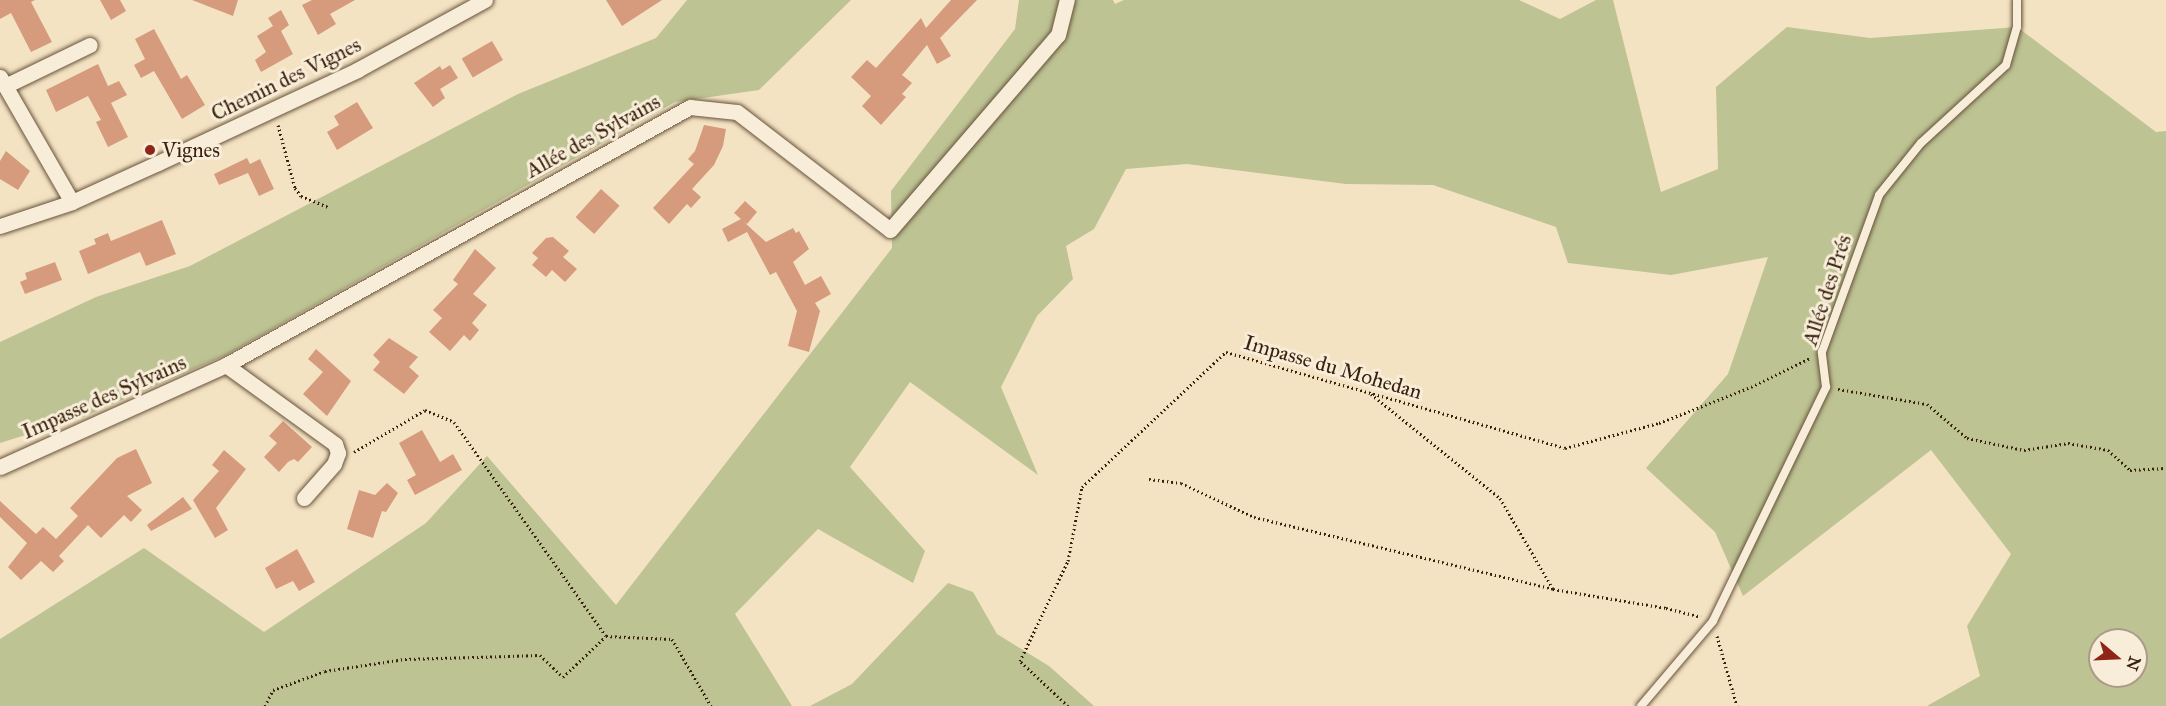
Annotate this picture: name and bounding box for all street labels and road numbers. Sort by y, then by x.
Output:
street label: Chemin des Vignes [207,32,365,126]
street label: Allée des Sylvains [521,89,665,183]
street label: Allée des Prés [1797,231,1857,349]
street label: Impasse du Mohedan [1241,330,1425,404]
street label: Impasse des Sylvains [18,350,190,444]

